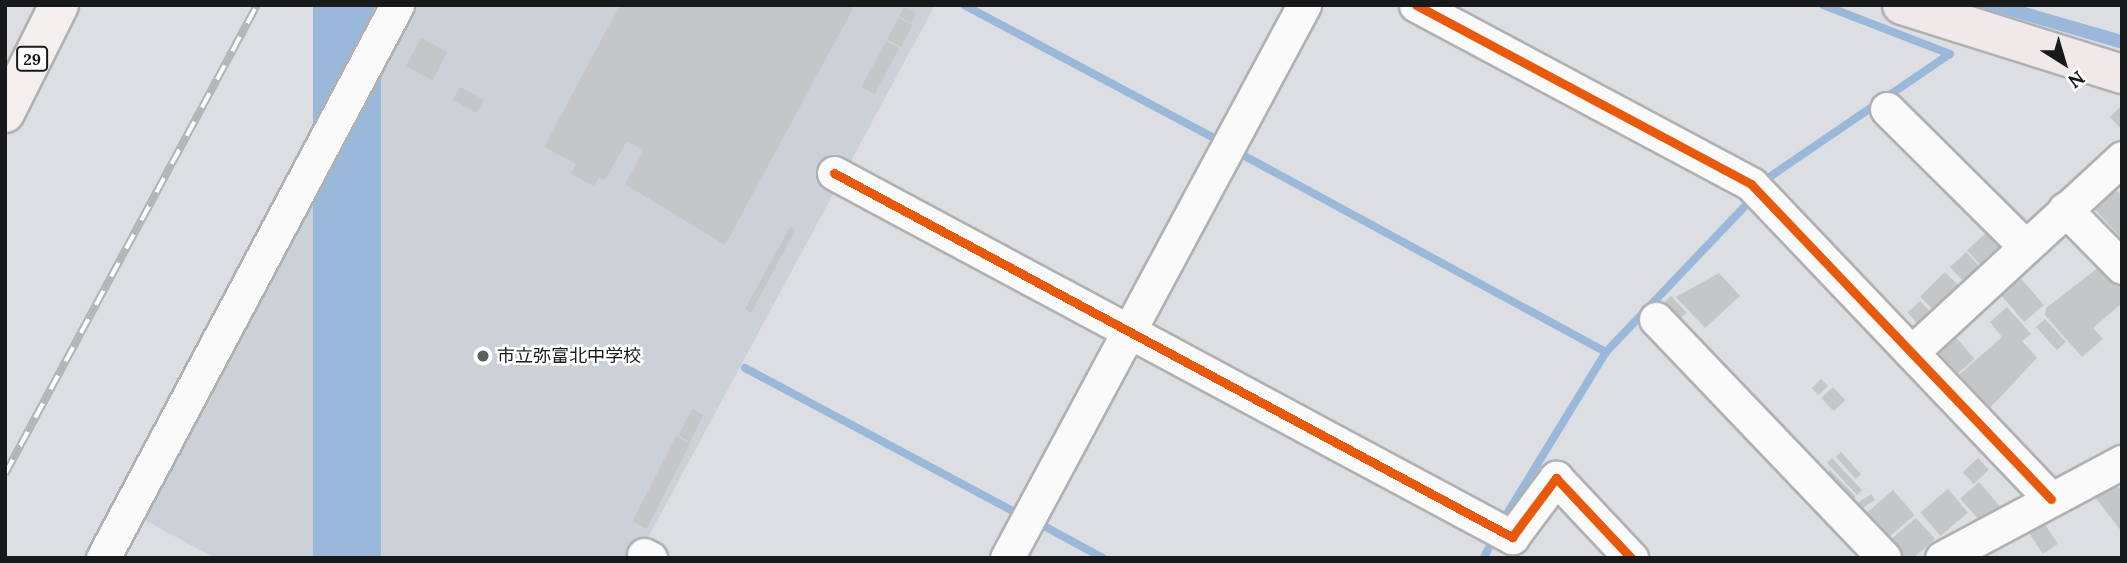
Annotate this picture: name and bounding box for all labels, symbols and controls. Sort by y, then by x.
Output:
north arrow [2029,28,2099,98]
road number: 29 [14,46,50,72]
text: N [2064,66,2090,94]
place label: 市立弥富北中学校 [497,345,641,367]
marker: 市立弥富北中学校 [475,348,491,364]

